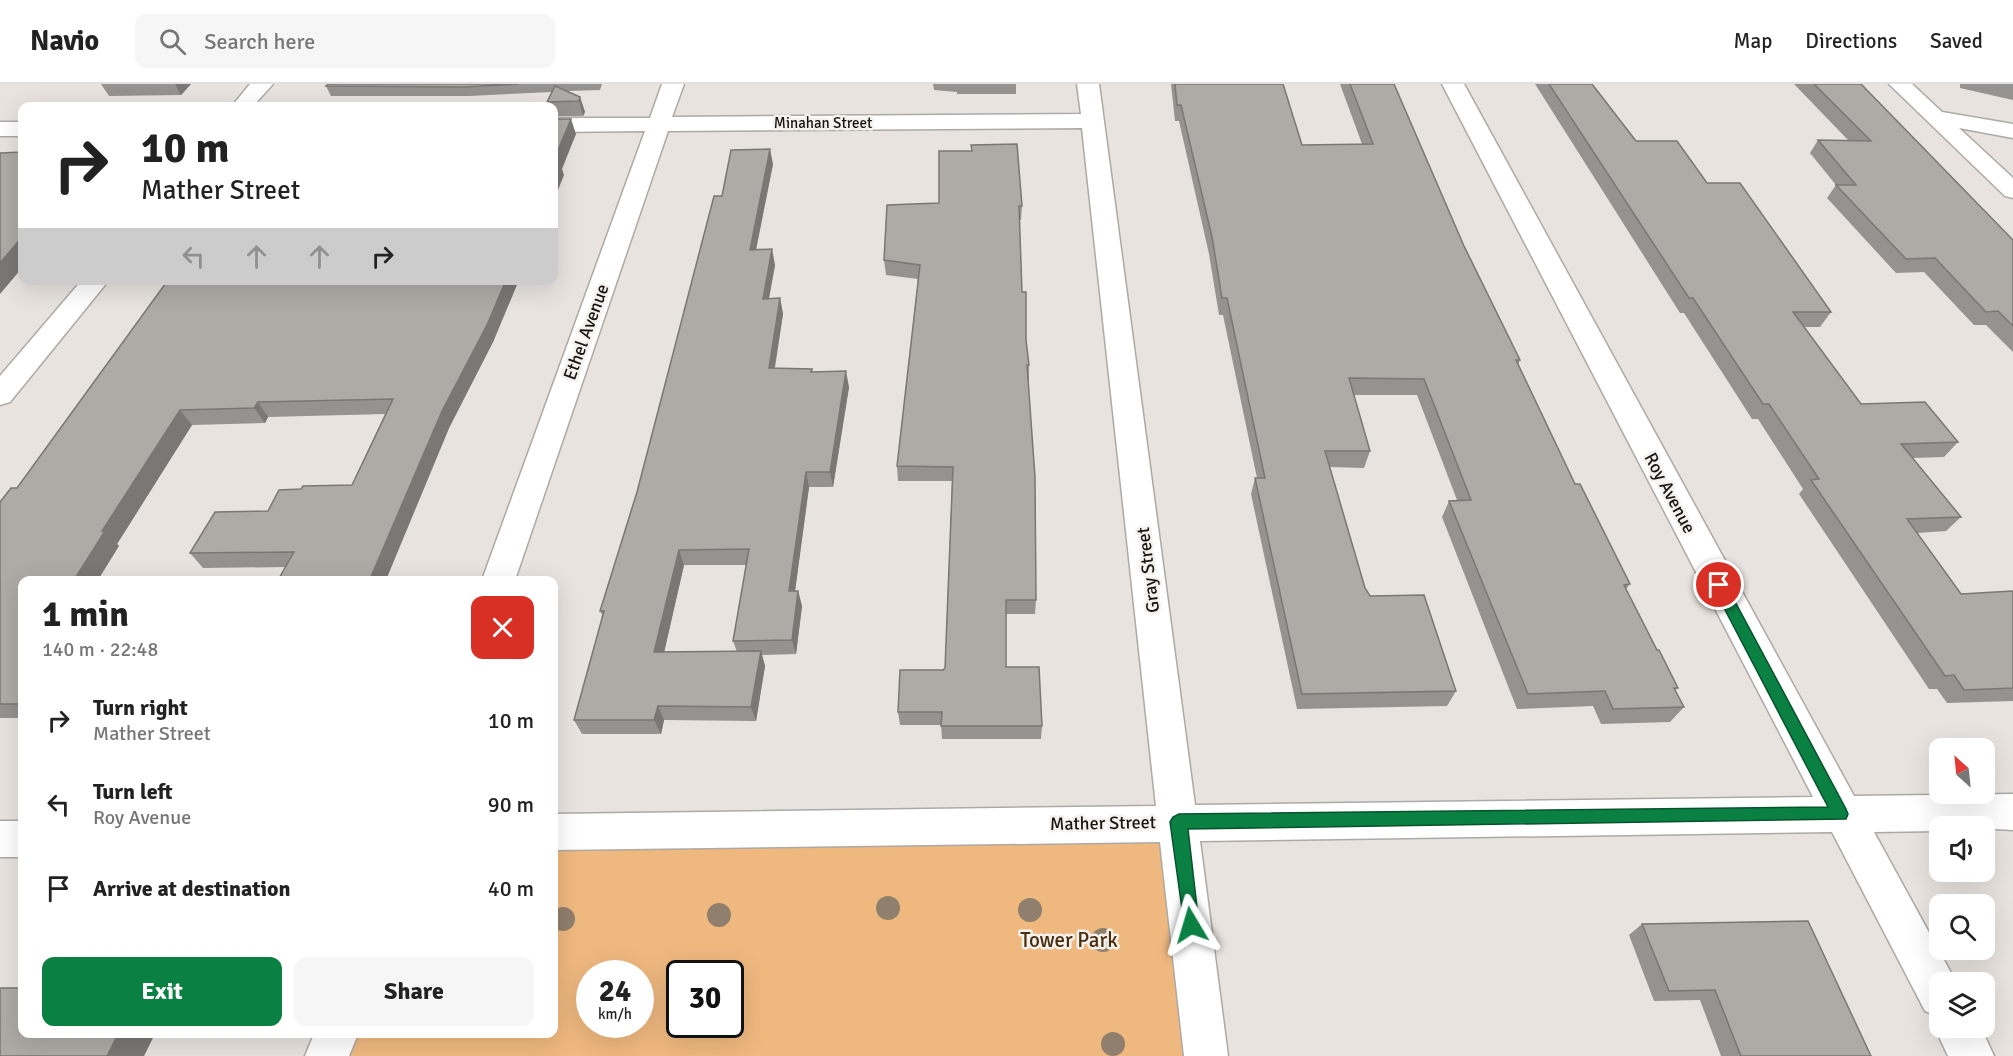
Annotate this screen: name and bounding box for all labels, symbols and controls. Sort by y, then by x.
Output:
search box [135,14,555,68]
text: Navio [30,24,99,58]
icon: search [156,25,189,58]
text: Search here [204,28,315,55]
text: Map [1734,28,1772,54]
text: Directions [1805,28,1897,54]
text: Saved [1930,28,1983,54]
street label: Minahan Street [774,114,872,132]
text: 10 m [141,123,230,174]
icon: right [42,126,120,204]
text: Mather Street [141,174,300,207]
icon: left [177,240,210,273]
icon: ahead [240,240,273,273]
icon: ahead [303,240,336,273]
icon: right [366,240,399,273]
street label: Ethel Avenue [558,281,614,383]
street label: Roy Avenue [1640,449,1700,537]
street label: Gray Street [1132,526,1164,614]
pin [1693,559,1744,610]
icon: arrive [1702,568,1735,601]
text: 1 min [42,592,129,637]
button: close [471,596,534,659]
text: 140 m · 22:48 [42,637,158,662]
text: Turn right [93,694,188,721]
icon: right [42,704,75,737]
text: 10 m [488,707,534,734]
text: Mather Street [93,721,211,746]
north arrow [1929,738,1995,804]
map controls [1929,738,1995,1038]
text: Turn left [93,778,173,805]
icon: left [42,788,75,821]
text: 90 m [488,791,534,818]
text: Roy Avenue [93,805,191,830]
street label: Mather Street [1050,811,1156,835]
button: sound [1929,816,1995,882]
icon: arrive [42,872,75,905]
text: Arrive at destination [93,875,290,902]
text: 40 m [488,875,534,902]
position arrow [1159,893,1223,957]
button: search [1929,894,1995,960]
park label: Tower Park [1020,927,1118,953]
button: Exit [42,957,282,1026]
button: Share [294,957,534,1026]
speed limit sign: 30 [666,960,744,1038]
button: layers [1929,972,1995,1038]
text: 24 [599,973,631,1010]
text: km/h [598,1005,632,1023]

